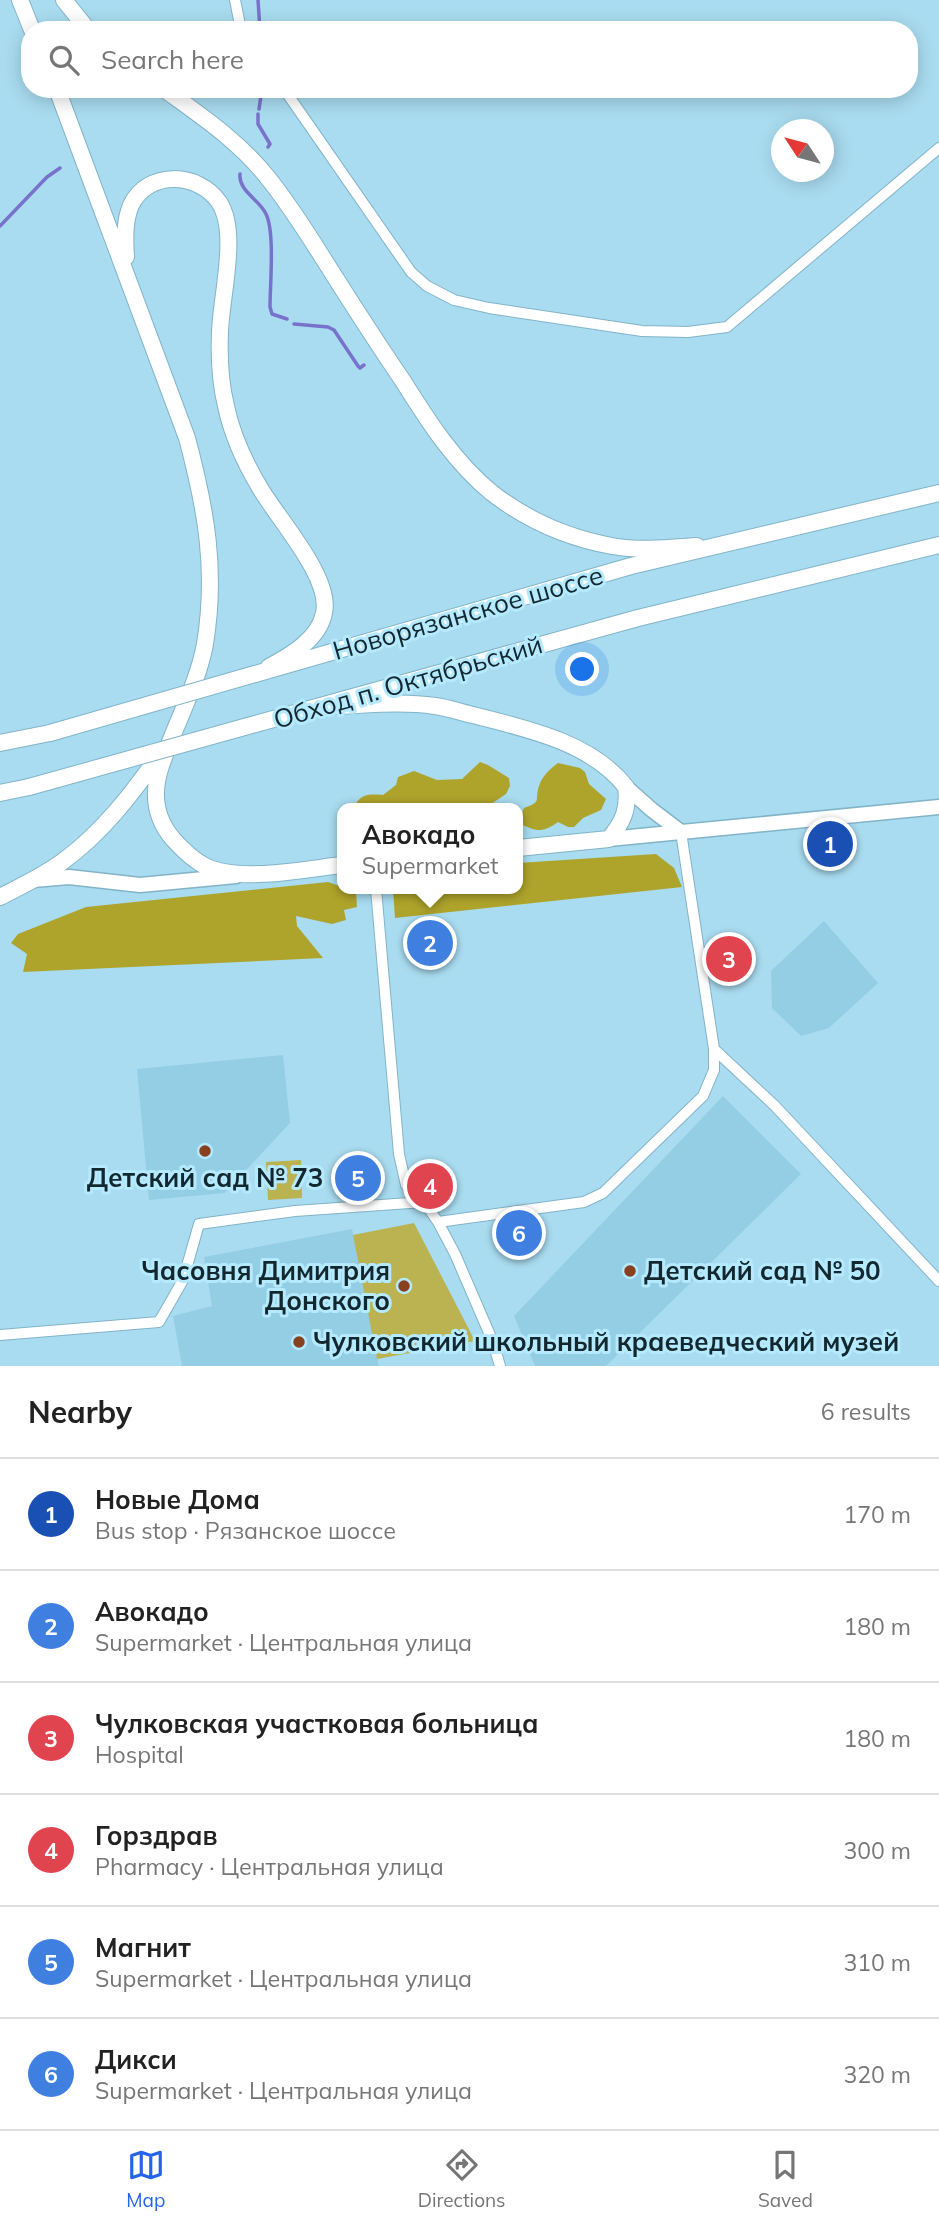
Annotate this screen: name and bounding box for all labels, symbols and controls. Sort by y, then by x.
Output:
search box [21,21,918,98]
icon: search [45,41,83,79]
text: Search here [101,43,244,76]
north arrow [771,119,834,182]
street label: Новорязанское шоссе [329,558,607,667]
street label: Обход п. Октябрьский [270,627,546,736]
your location [565,652,599,686]
popup [337,803,523,894]
text: Авокадо [362,818,475,851]
pin: 1 [807,818,853,870]
text: Supermarket [362,851,498,880]
pin: 2 [407,917,453,969]
pin: 3 [706,933,752,985]
marker: Детский сад № 73 [197,1143,213,1159]
pin: 5 [335,1152,381,1204]
pin: 4 [407,1160,453,1212]
place label: Детский сад № 73 [87,1161,323,1194]
pin: 6 [496,1207,542,1259]
place label: Часовня Димитрия Донского [141,1254,390,1317]
place label: Детский сад № 50 [644,1254,881,1287]
marker: Детский сад № 50 [622,1263,638,1279]
marker: Часовня Димитрия Донского [396,1278,412,1294]
place label: Чулковский школьный краеведческий музей [313,1325,899,1358]
marker: Чулковский школьный краеведческий музей [291,1334,307,1350]
text: Nearby [28,1393,132,1431]
text: 6 results [821,1397,911,1426]
text: Новые Дома [95,1483,260,1516]
text: 1 [44,1500,58,1529]
text: 170 m [843,1500,911,1529]
text: Bus stop · Рязанское шоссе [95,1516,396,1545]
text: Авокадо [95,1595,209,1628]
text: 2 [44,1612,58,1641]
text: 180 m [843,1612,911,1641]
text: Supermarket · Центральная улица [95,1628,472,1657]
text: Чулковская участковая больница [95,1707,538,1740]
text: 3 [44,1724,58,1753]
text: 180 m [843,1724,911,1753]
text: Hospital [95,1740,184,1769]
text: Горздрав [95,1819,218,1852]
text: 4 [44,1836,58,1865]
text: 300 m [843,1836,911,1865]
text: Pharmacy · Центральная улица [95,1852,444,1881]
text: Магнит [95,1931,191,1964]
text: 5 [44,1948,58,1977]
text: 310 m [843,1948,911,1977]
text: Supermarket · Центральная улица [95,1964,472,1993]
text: Дикси [95,2043,177,2076]
text: 6 [44,2060,58,2089]
text: 320 m [843,2060,911,2089]
text: Supermarket · Центральная улица [95,2076,472,2105]
tab: Map [126,2146,165,2212]
tab: Directions [418,2146,506,2212]
tab: Saved [758,2146,813,2212]

